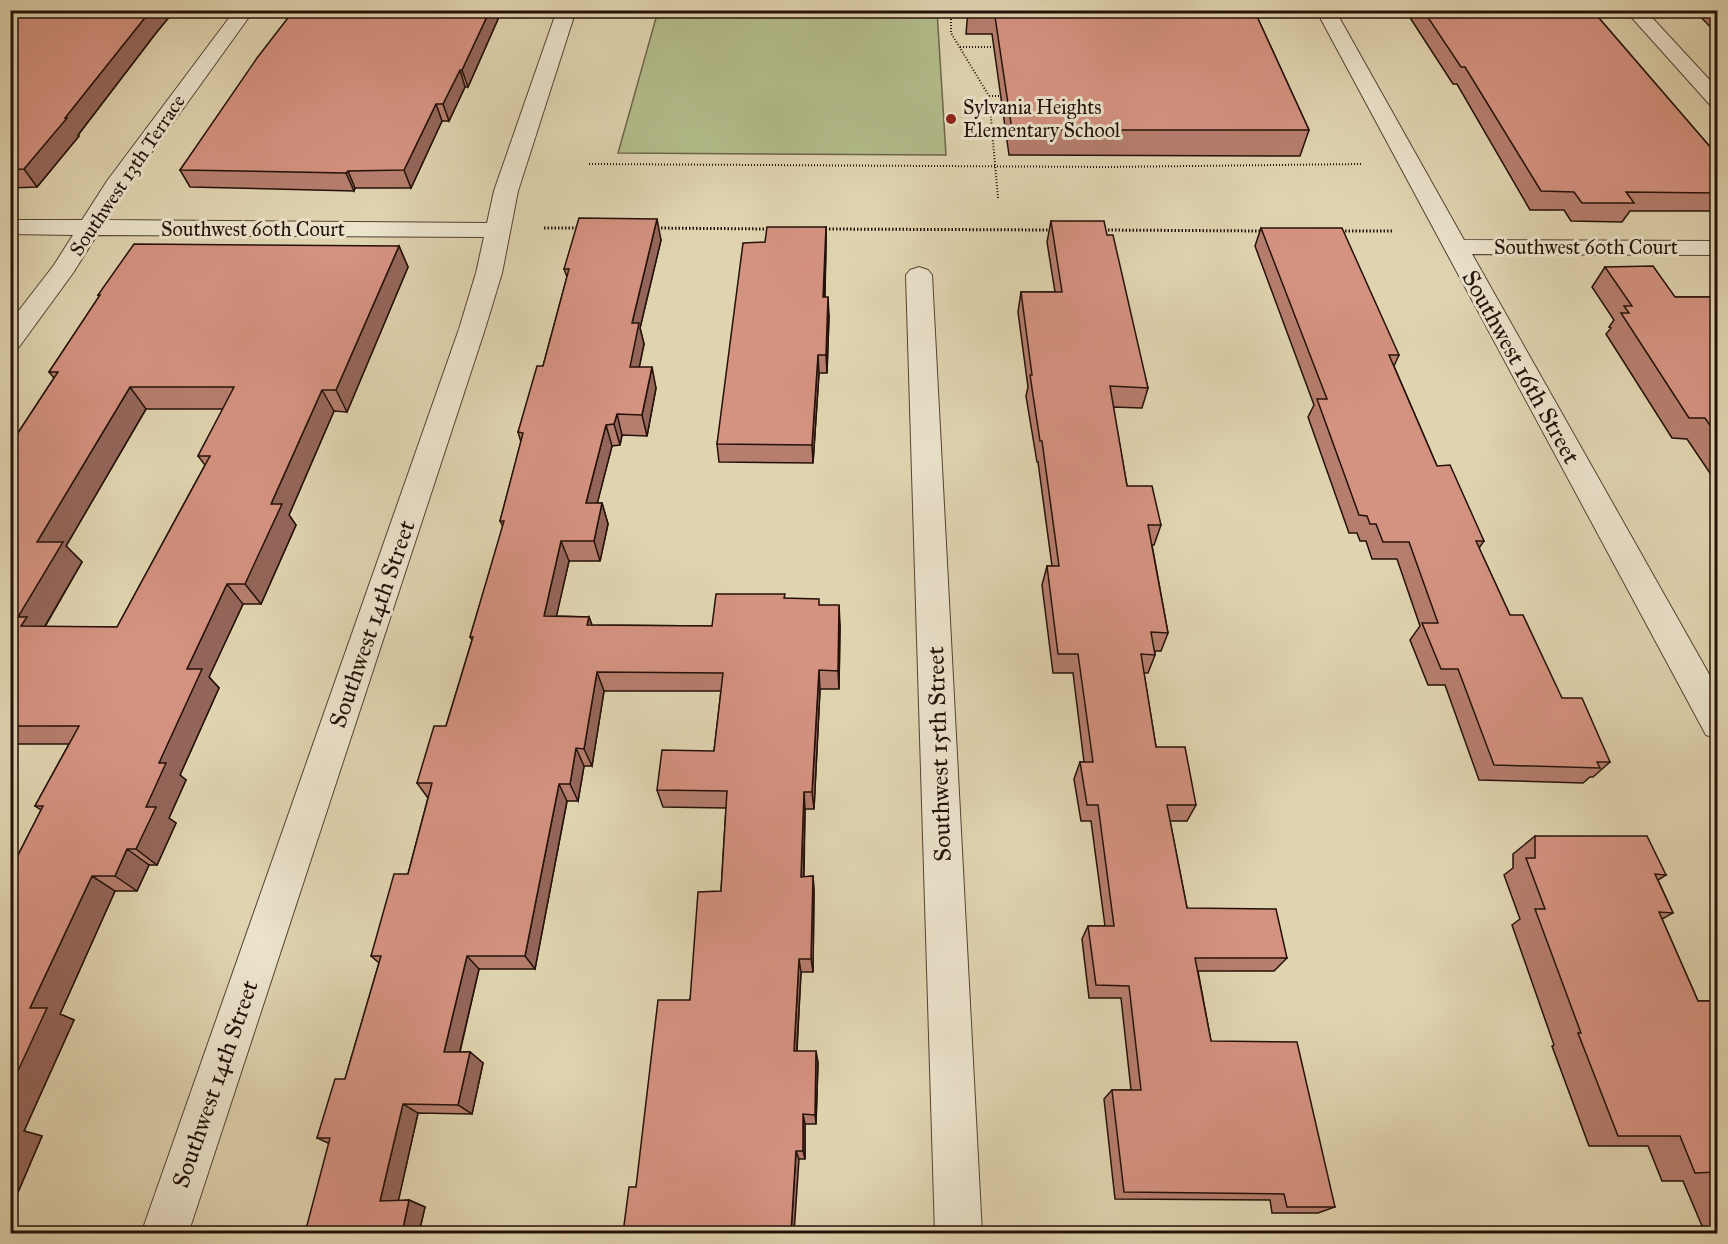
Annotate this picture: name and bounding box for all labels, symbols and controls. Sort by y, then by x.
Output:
street label: Southwest 13th Terrace [64,90,190,260]
place label: Sylvania Heights Elementary School [963,95,1121,142]
marker: Sylvania Heights Elementary School [944,112,958,126]
street label: Southwest 60th Court [161,217,345,241]
street label: Southwest 60th Court [1494,235,1678,259]
street label: Southwest 16th Street [1455,265,1587,469]
street label: Southwest 14th Street [322,516,422,732]
street label: Southwest 15th Street [920,645,958,862]
street label: Southwest 14th Street [165,976,265,1192]

